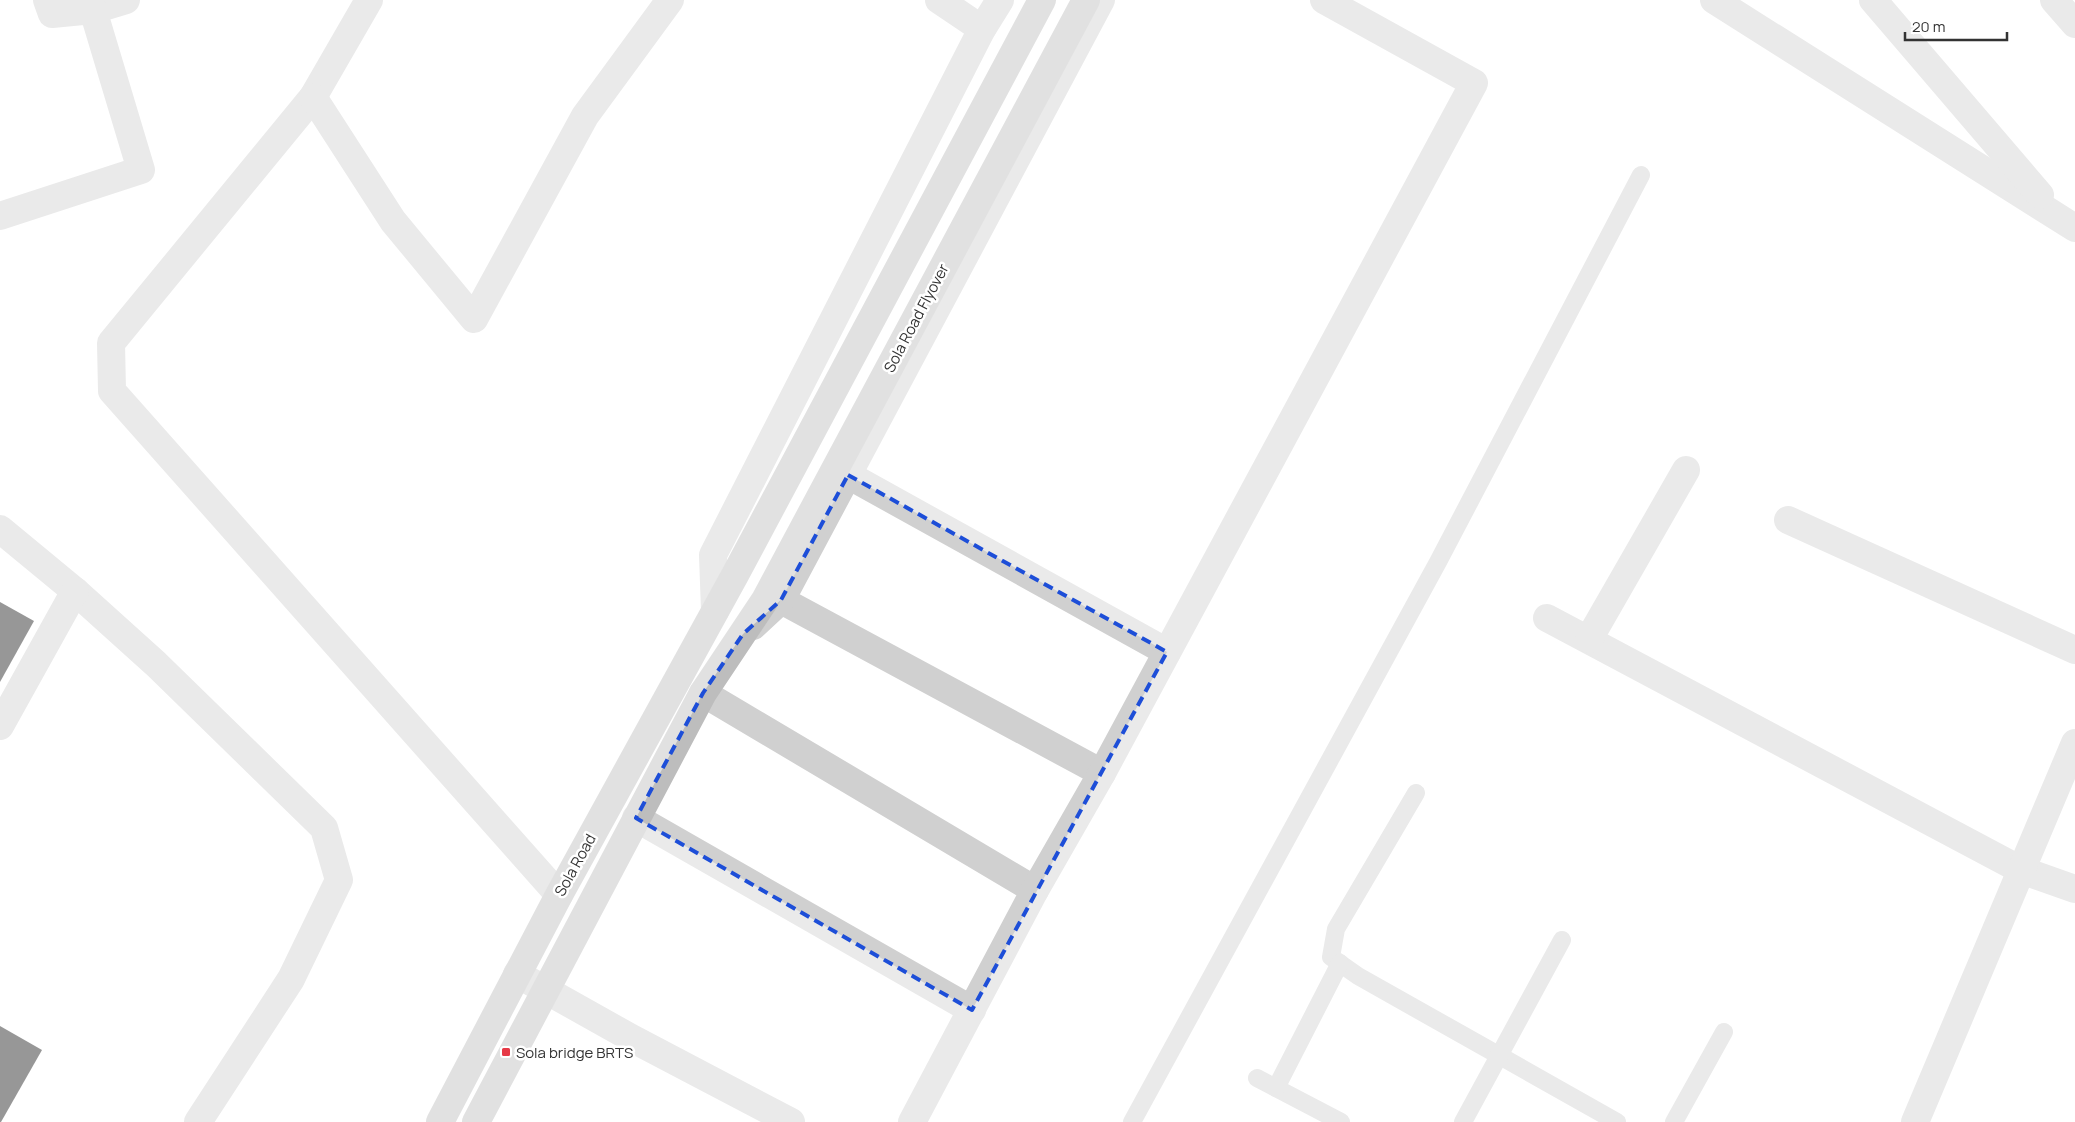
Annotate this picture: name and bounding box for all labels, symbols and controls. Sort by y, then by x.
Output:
scale bar [1905,10,2008,42]
text: 20 m [1912,16,1945,37]
street label: Sola Road Flyover [879,259,954,376]
street label: Sola Road [549,830,601,900]
place label: Sola bridge BRTS [516,1042,633,1063]
marker: Sola bridge BRTS [500,1046,512,1058]

